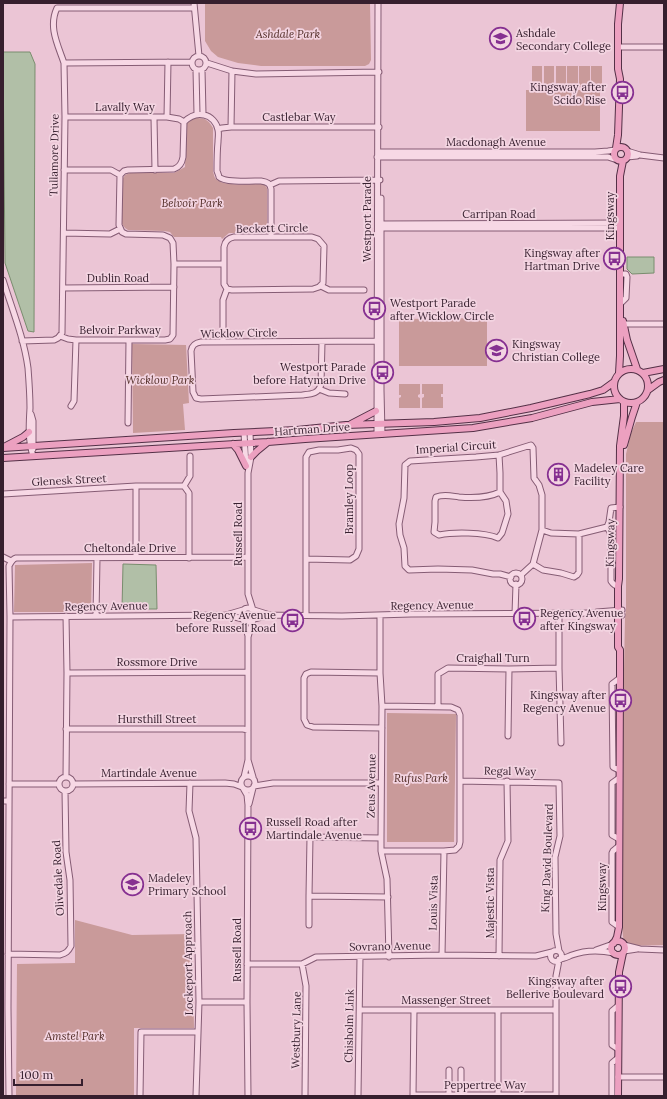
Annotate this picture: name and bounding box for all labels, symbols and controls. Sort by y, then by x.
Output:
school or university icon: Ashdale Secondary College [487,26,513,52]
place label: Ashdale Secondary College [515,26,611,53]
park label: Ashdale Park [255,27,320,41]
place label: Kingsway after Scido Rise [530,80,606,107]
bus stop icon: Kingsway after Scido Rise [609,80,635,106]
street label: Lavally Way [95,100,155,114]
street label: Castlebar Way [262,110,336,124]
street label: Tullamore Drive [46,114,62,196]
street label: Macdonagh Avenue [446,135,546,149]
street label: Westport Parade [360,176,374,262]
street label: Kingsway [603,192,617,240]
park label: Belvoir Park [161,196,223,210]
street label: Carripan Road [462,207,536,221]
street label: Beckett Circle [236,220,308,236]
place label: Kingsway after Hartman Drive [524,246,600,273]
bus stop icon: Kingsway after Hartman Drive [602,246,628,272]
street label: Dublin Road [87,271,150,285]
bus stop icon: Westport Parade after Wicklow Circle [361,296,387,322]
place label: Westport Parade after Wicklow Circle [390,296,494,323]
street label: Belvoir Parkway [79,323,161,337]
street label: Wicklow Circle [200,325,278,341]
school or university icon: Kingsway Christian College [484,337,510,363]
place label: Kingsway Christian College [512,337,600,364]
place label: Westport Parade before Hatyman Drive [253,360,366,387]
bus stop icon: Westport Parade before Hatyman Drive [369,360,395,386]
park label: Wicklow Park [126,373,195,387]
street label: Hartman Drive [274,419,350,439]
street label: Imperial Circuit [415,437,498,457]
building icon: Madeley Care Facility [545,461,571,487]
place label: Madeley Care Facility [574,461,644,488]
street label: Bramley Loop [342,463,356,534]
street label: Glenesk Street [31,471,108,489]
street label: Russell Road [231,502,245,566]
street label: Kingsway [603,518,617,567]
street label: Cheltondale Drive [84,541,176,555]
street label: Regency Avenue [390,597,474,613]
street label: Regency Avenue [64,598,148,614]
bus stop icon: Regency Avenue after Kingsway [511,606,537,632]
place label: Regency Avenue after Kingsway [540,606,623,633]
place label: Regency Avenue before Russell Road [176,608,276,635]
bus stop icon: Regency Avenue before Russell Road [279,608,305,634]
street label: Craighall Turn [456,651,530,665]
street label: Rossmore Drive [117,655,197,669]
place label: Kingsway after Regency Avenue [523,688,606,715]
bus stop icon: Kingsway after Regency Avenue [608,688,634,714]
street label: Hursthill Street [118,712,197,726]
street label: Zeus Avenue [363,754,379,818]
street label: Regal Way [484,764,536,778]
street label: Martindale Avenue [101,766,197,780]
park label: Rufus Park [394,771,448,785]
street label: King David Boulevard [538,803,556,913]
bus stop icon: Russell Road after Martindale Avenue [237,815,263,841]
place label: Russell Road after Martindale Avenue [266,815,362,842]
street label: Olivedale Road [49,839,67,916]
street label: Kingsway [595,863,609,911]
street label: Majestic Vista [483,867,497,938]
school or university icon: Madeley Primary School [119,871,145,897]
place label: Madeley Primary School [148,871,226,898]
street label: Louis Vista [426,875,440,931]
street label: Lockeport Approach [180,910,196,1015]
street label: Russell Road [230,918,244,982]
street label: Sovrano Avenue [349,938,431,954]
place label: Kingsway after Bellerive Boulevard [506,974,604,1001]
bus stop icon: Kingsway after Bellerive Boulevard [607,974,633,1000]
street label: Chisholm Link [341,989,357,1063]
street label: Westbury Lane [288,991,304,1069]
street label: Massenger Street [401,993,491,1007]
park label: Amstel Park [44,1029,105,1043]
scale bar [14,1061,82,1087]
text: 100 m [20,1067,53,1082]
street label: Peppertree Way [444,1078,526,1092]

